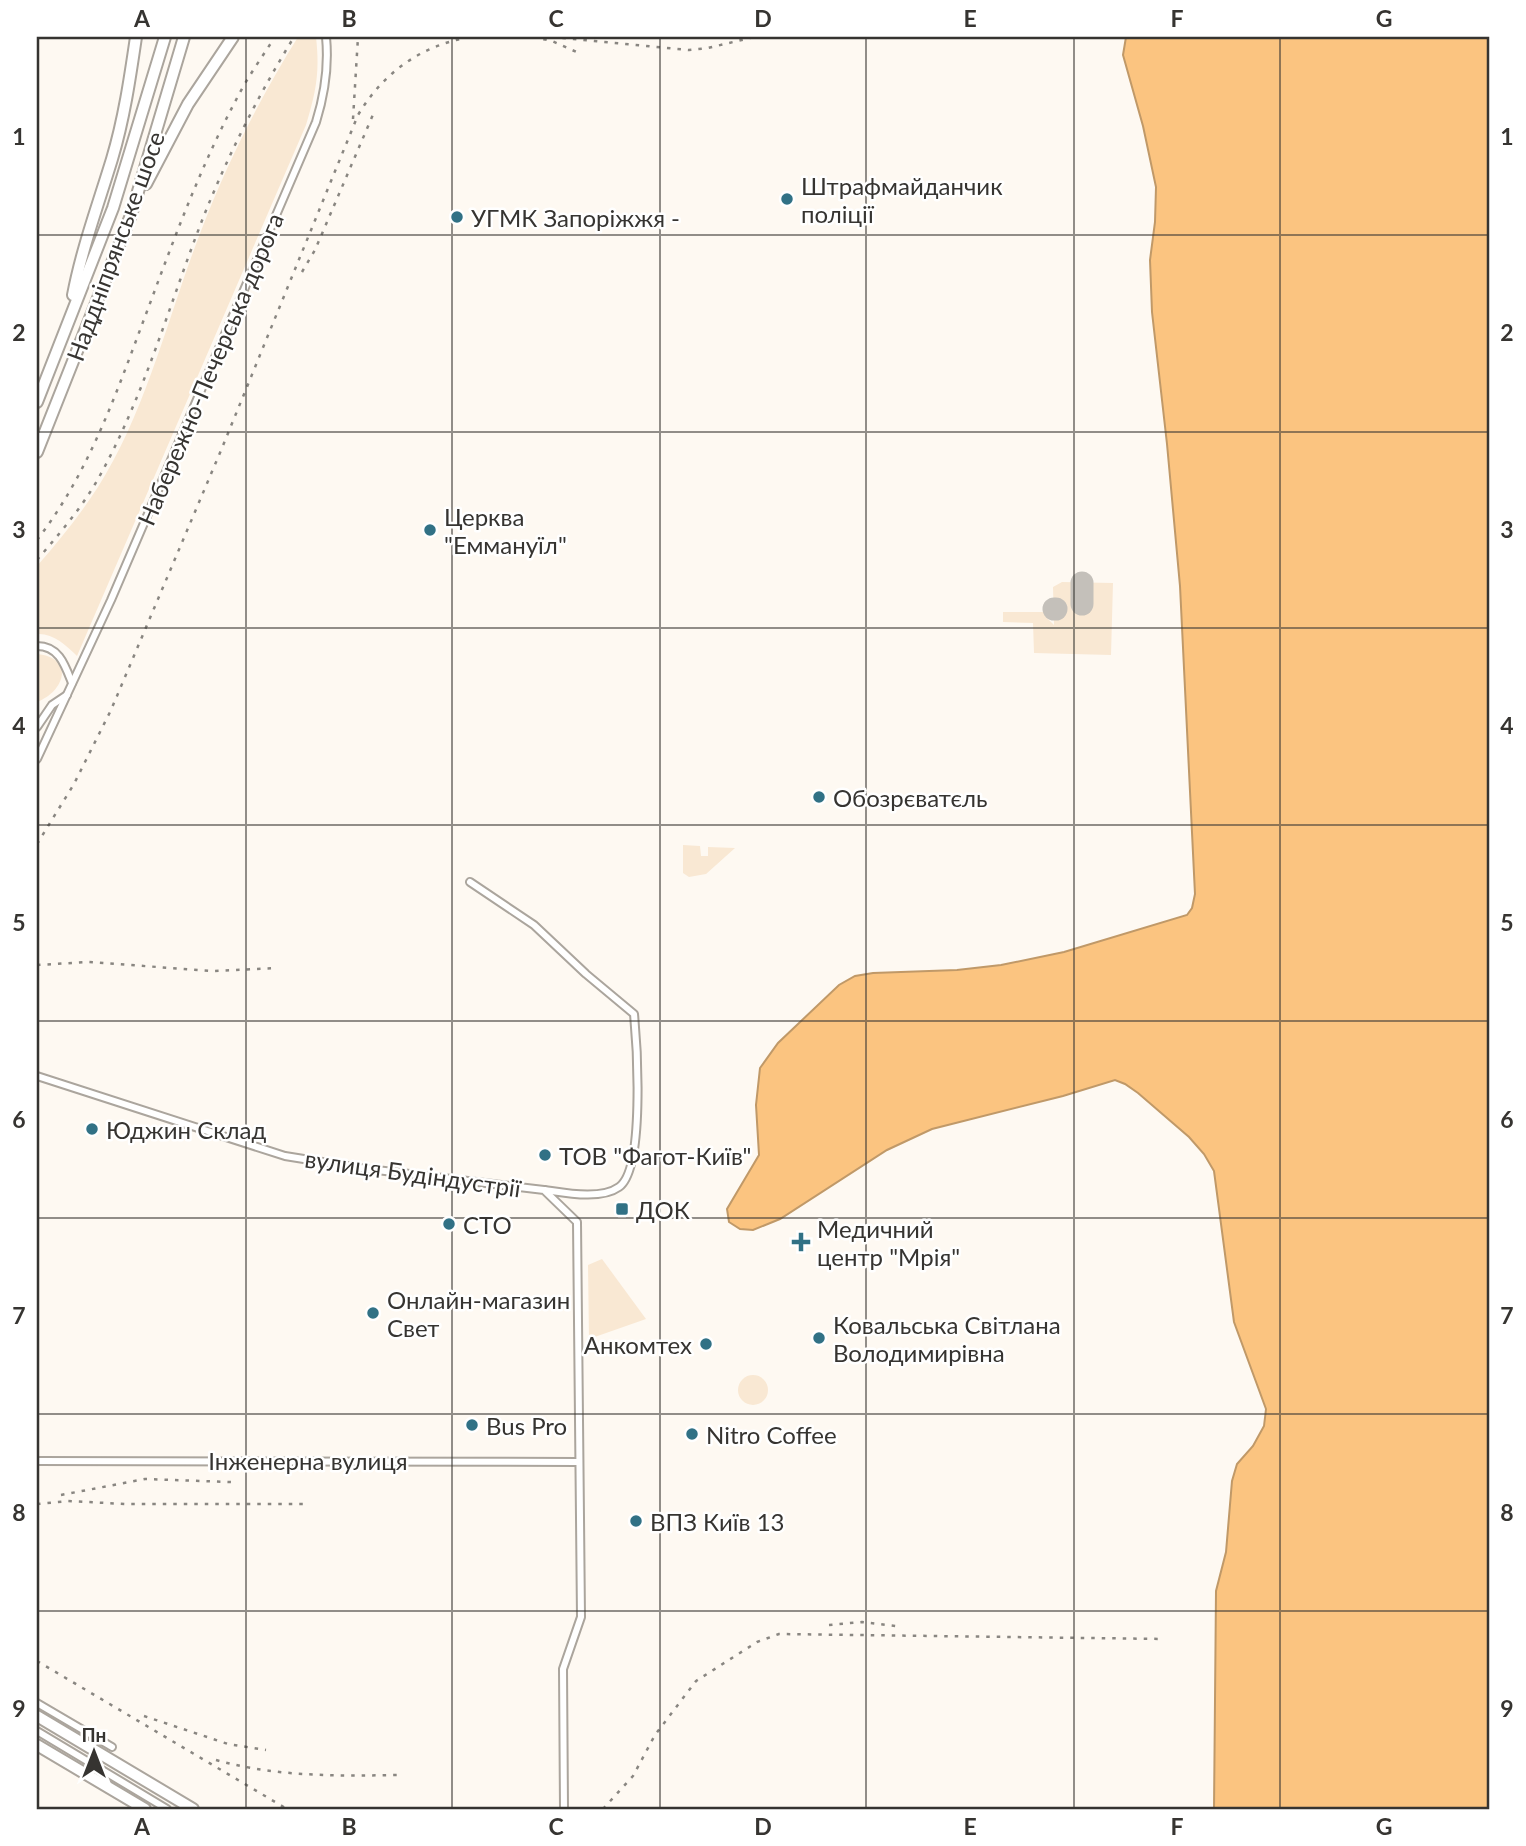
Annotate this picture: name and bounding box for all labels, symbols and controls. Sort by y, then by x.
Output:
text: A [133,4,151,32]
text: B [341,4,357,32]
text: C [548,4,564,32]
text: D [754,4,772,32]
text: E [963,4,977,32]
text: F [1170,4,1184,32]
text: G [1376,4,1392,32]
text: 1 [12,122,26,150]
text: 1 [1500,122,1514,150]
street label: Наддніпрянське шосе [60,127,170,365]
place label: Штрафмайданчик поліції [801,171,1003,228]
marker: Штрафмайданчик поліції [779,191,795,207]
place label: УГМК Запоріжжя - [471,203,680,232]
street label: Набережно-Печерська дорога [131,208,289,530]
marker: УГМК Запоріжжя - [449,209,465,225]
text: 2 [12,318,26,346]
text: 2 [1500,318,1514,346]
place label: Церква "Еммануїл" [444,502,567,559]
text: 3 [12,515,26,543]
text: 3 [1500,515,1514,543]
marker: Церква "Еммануїл" [422,522,438,538]
text: 4 [12,711,26,739]
text: 4 [1500,711,1514,739]
place label: Обозрєватєль [833,783,988,812]
marker: Обозрєватєль [811,789,827,805]
text: 5 [12,908,26,936]
text: 5 [1500,908,1514,936]
text: 6 [12,1105,26,1133]
text: 6 [1500,1105,1514,1133]
place label: Юджин Склад [106,1115,267,1144]
marker: Юджин Склад [84,1121,100,1137]
place label: ТОВ "Фагот-Київ" [559,1141,751,1170]
street label: вулиця Будіндустрії [303,1143,524,1203]
marker: ТОВ "Фагот-Київ" [537,1147,553,1163]
place label: ДОК [636,1195,690,1224]
marker: ДОК [614,1201,630,1217]
place label: СТО [463,1210,512,1239]
place label: Медичний центр "Мрія" [817,1214,960,1271]
marker: СТО [441,1216,457,1232]
marker: Медичний центр "Мрія" [791,1232,811,1252]
place label: Онлайн-магазин Свет [387,1285,570,1342]
text: 7 [12,1301,26,1329]
text: 7 [1500,1301,1514,1329]
marker: Онлайн-магазин Свет [365,1305,381,1321]
place label: Ковальська Світлана Володимирівна [833,1310,1061,1367]
place label: Анкомтех [584,1330,692,1359]
marker: Ковальська Світлана Володимирівна [811,1330,827,1346]
marker: Анкомтех [698,1336,714,1352]
place label: Bus Pro [486,1411,567,1440]
marker: Bus Pro [464,1417,480,1433]
place label: Nitro Coffee [706,1420,837,1449]
marker: Nitro Coffee [684,1426,700,1442]
street label: Інженерна вулиця [208,1446,408,1475]
text: 8 [12,1498,26,1526]
text: 8 [1500,1498,1514,1526]
place label: ВПЗ Київ 13 [650,1507,785,1536]
marker: ВПЗ Київ 13 [628,1513,644,1529]
text: 9 [12,1694,26,1722]
text: 9 [1500,1694,1514,1722]
north arrow [60,1716,130,1786]
text: Пн [82,1723,106,1746]
text: A [133,1812,151,1840]
text: B [341,1812,357,1840]
text: C [548,1812,564,1840]
text: D [754,1812,772,1840]
text: E [963,1812,977,1840]
text: F [1170,1812,1184,1840]
text: G [1376,1812,1392,1840]

